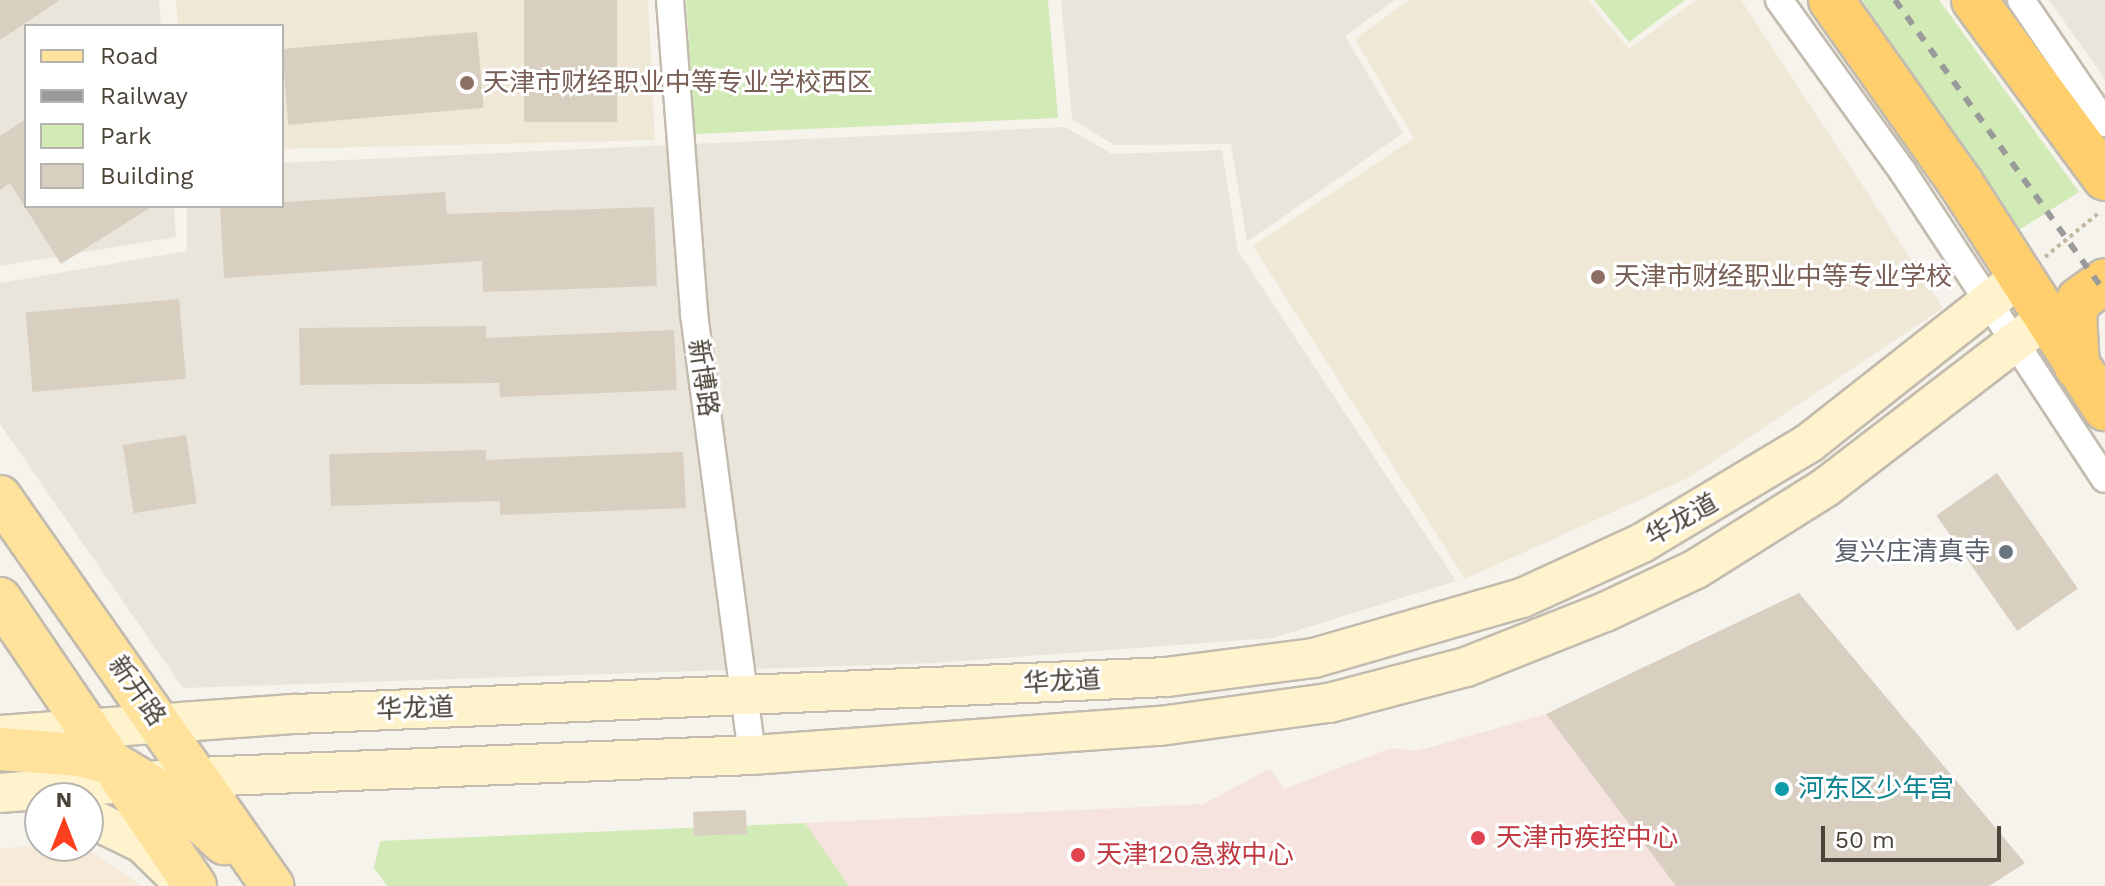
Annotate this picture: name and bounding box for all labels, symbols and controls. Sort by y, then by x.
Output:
legend [24,24,284,208]
text: Road [100,42,159,70]
place label: 天津市财经职业中等专业学校西区 [483,67,873,99]
marker: 天津市财经职业中等专业学校西区 [458,74,476,92]
text: Railway [100,82,188,110]
text: Park [100,122,152,150]
text: Building [100,162,193,190]
place label: 天津市财经职业中等专业学校 [1614,261,1952,293]
marker: 天津市财经职业中等专业学校 [1589,268,1607,286]
street label: 新博路 [682,337,724,419]
street label: 华龙道 [1640,487,1724,553]
place label: 复兴庄清真寺 [1834,536,1990,568]
marker: 复兴庄清真寺 [1997,543,2015,561]
street label: 新开路 [102,650,172,732]
street label: 华龙道 [1022,664,1102,700]
street label: 华龙道 [375,692,455,726]
place label: 河东区少年宫 [1798,773,1954,805]
marker: 河东区少年宫 [1773,780,1791,798]
north arrow [24,782,104,862]
text: N [56,787,72,812]
scale bar [1825,810,2005,860]
place label: 天津市疾控中心 [1496,822,1678,854]
text: 50 m [1835,826,1895,854]
marker: 天津市疾控中心 [1467,827,1489,849]
place label: 天津120急救中心 [1096,839,1293,871]
marker: 天津120急救中心 [1067,844,1089,866]

